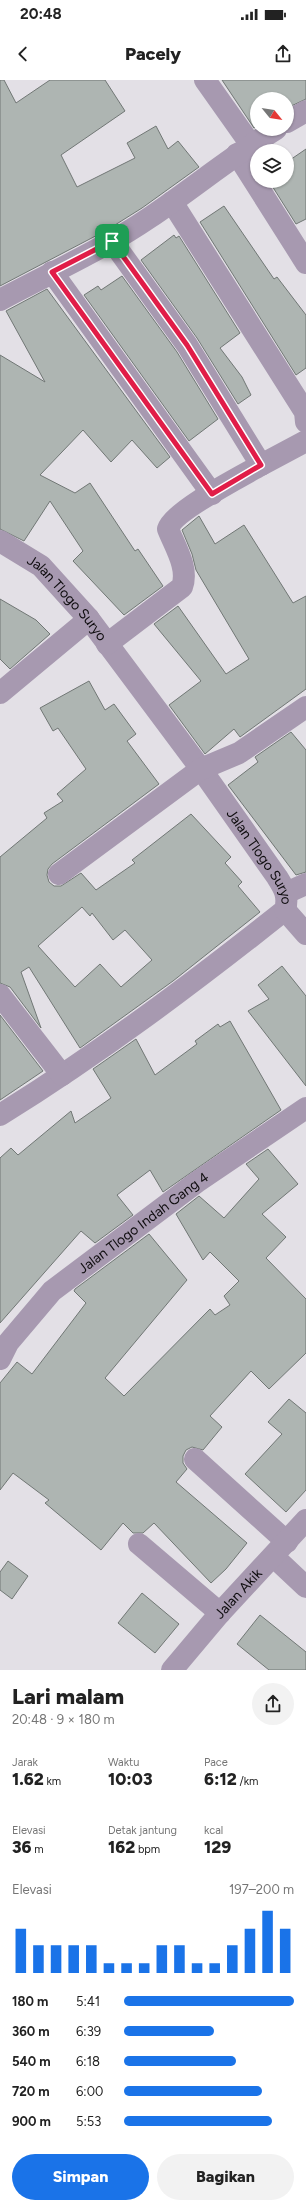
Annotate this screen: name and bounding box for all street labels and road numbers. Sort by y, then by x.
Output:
street label: Jalan Tlogo Suryo [24,552,110,644]
street label: Jalan Tlogo Suryo [223,806,294,905]
street label: Jalan Tlogo Indah Gang 4 [75,1168,212,1277]
street label: Jalan Akik [211,1565,266,1622]

